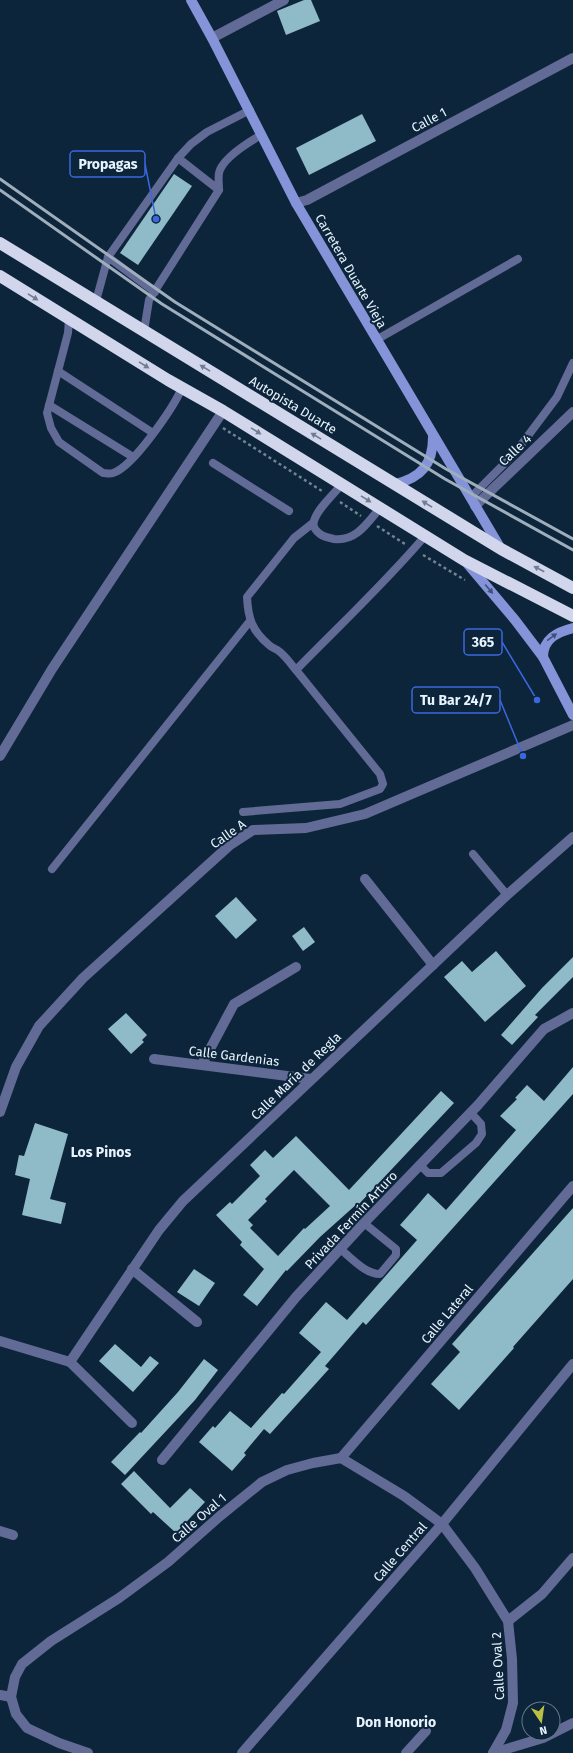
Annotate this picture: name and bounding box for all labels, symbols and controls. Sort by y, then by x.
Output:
street label: Calle 1 [409,105,449,135]
callout: Propagas [70,151,145,177]
text: Propagas [79,156,138,173]
street label: Carretera Duarte Vieja [312,211,390,331]
one-way arrow [28,293,38,301]
one-way arrow [138,362,150,369]
one-way arrow [200,364,210,372]
street label: Autopista Duarte [247,373,339,437]
one-way arrow [251,427,261,435]
street label: Calle 4 [496,431,534,469]
one-way arrow [310,432,322,439]
one-way arrow [360,496,372,503]
one-way arrow [421,500,432,507]
one-way arrow [533,566,544,573]
one-way arrow [485,584,494,595]
callout: 365 [464,629,502,655]
one-way arrow [547,633,557,641]
text: 365 [471,634,495,651]
callout: Tu Bar 24/7 [412,687,500,713]
text: Tu Bar 24/7 [420,692,492,709]
street label: Calle A [207,816,249,852]
street label: Calle María de Regla [248,1029,344,1123]
street label: Calle Gardenias [188,1043,280,1069]
district label: Los Pinos [71,1144,131,1161]
street label: Privada Fermín Arturo [302,1168,400,1272]
street label: Calle Lateral [418,1281,476,1347]
street label: Calle Oval 1 [169,1490,229,1546]
street label: Calle Central [370,1519,430,1585]
street label: Calle Oval 2 [489,1632,507,1700]
north arrow [521,1701,561,1741]
district label: Don Honorio [356,1714,436,1731]
text: N [538,1723,548,1737]

